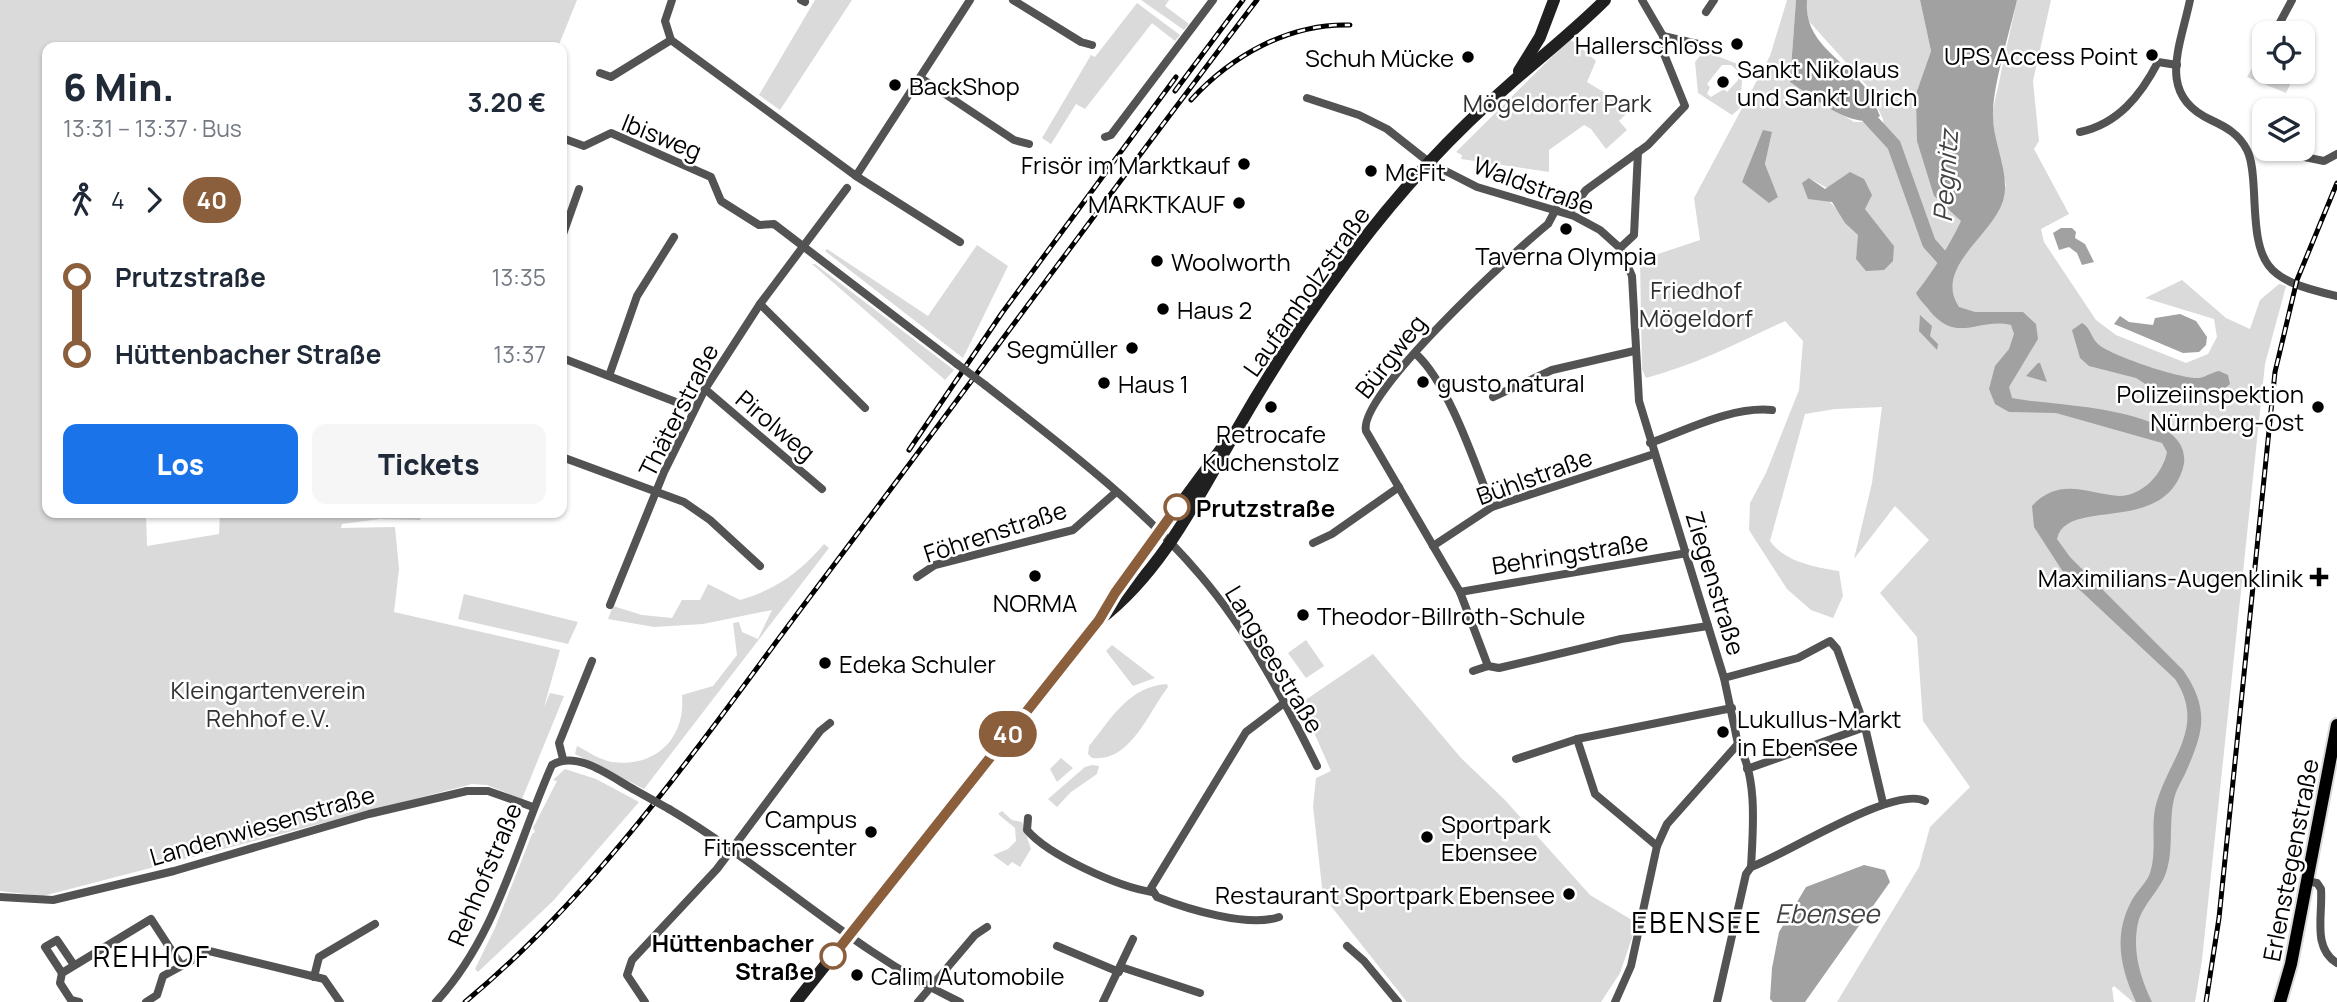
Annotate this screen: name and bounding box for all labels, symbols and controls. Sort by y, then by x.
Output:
map controls [2252,21,2315,161]
button: locate [2252,21,2315,84]
place label: Hallerschloss [1575,28,1723,61]
marker: Hallerschloss [1729,36,1745,52]
place label: UPS Access Point [1944,39,2138,72]
place label: Schuh Mücke [1305,41,1454,74]
marker: UPS Access Point [2144,47,2160,63]
marker: Schuh Mücke [1460,49,1476,65]
place label: Sankt Nikolaus und Sankt Ulrich [1737,52,1917,113]
text: 6 Min. [63,60,175,112]
place label: BackShop [909,69,1020,102]
marker: Sankt Nikolaus und Sankt Ulrich [1715,74,1731,90]
marker: BackShop [887,77,903,93]
text: 3.20 € [467,84,546,120]
park label: Mögeldorfer Park [1463,86,1652,119]
button: layers [2252,98,2315,161]
street label: Ibisweg [617,105,707,167]
text: 13:31 – 13:37 · Bus [63,112,242,144]
water label: Pegnitz [1924,126,1966,223]
place label: Frisör im Marktkauf [1021,148,1230,181]
street label: Waldstraße [1469,148,1599,222]
place label: McFit [1385,155,1446,188]
marker: Frisör im Marktkauf [1236,156,1252,172]
marker: McFit [1363,163,1379,179]
icon: walk [63,181,101,219]
icon: forward [135,181,173,219]
text: 40 [197,183,227,216]
text: 4 [111,184,125,216]
place label: MARKTKAUF [1088,187,1225,220]
marker: MARKTKAUF [1231,195,1247,211]
street label: Laufamholzstraße [1235,199,1377,383]
marker: Taverna Olympia [1558,221,1574,237]
place label: Taverna Olympia [1475,239,1657,272]
place label: Woolworth [1171,245,1291,278]
marker: Woolworth [1149,253,1165,269]
text: Prutzstraße [115,259,266,295]
text: 13:35 [491,261,546,293]
park label: Friedhof Mögeldorf [1639,273,1753,334]
place label: Haus 2 [1177,293,1252,326]
marker: Haus 2 [1155,301,1171,317]
street label: Bürgweg [1347,307,1433,405]
place label: Segmüller [1006,332,1118,365]
text: Hüttenbacher Straße [115,336,381,372]
text: 13:37 [493,338,546,370]
street label: Thäterstraße [630,338,726,482]
marker: Segmüller [1124,340,1140,356]
place label: gusto natural [1437,366,1585,399]
place label: Haus 1 [1118,367,1189,400]
marker: gusto natural [1415,374,1431,390]
marker: Haus 1 [1096,375,1112,391]
place label: Polizeiinspektion Nürnberg-Ost [2117,377,2304,438]
street label: Pirolweg [729,382,823,468]
marker: Retrocafe Kuchenstolz [1263,399,1279,415]
marker: Polizeiinspektion Nürnberg-Ost [2310,399,2326,415]
place label: Retrocafe Kuchenstolz [1202,417,1340,478]
button: Los [63,424,298,504]
button: Tickets [312,424,546,504]
street label: Bühlstraße [1472,440,1596,512]
place label: Prutzstraße [1196,491,1335,524]
street label: Föhrenstraße [919,492,1071,570]
marker: Prutzstraße [1164,494,1190,520]
street label: Ziegenstraße [1678,507,1754,659]
street label: Behringstraße [1489,524,1651,582]
place label: Maximilians-Augenklinik [2038,561,2304,594]
marker: Maximilians-Augenklinik [2309,567,2329,587]
marker: NORMA [1027,568,1043,584]
street label: Langseestraße [1218,579,1332,739]
place label: NORMA [993,586,1077,619]
place label: Theodor-Billroth-Schule [1317,599,1585,632]
marker: Theodor-Billroth-Schule [1295,607,1311,623]
place label: Edeka Schuler [839,647,996,680]
marker: Edeka Schuler [817,655,833,671]
park label: Kleingartenverein Rehhof e.V. [170,673,366,734]
place label: Lukullus-Markt in Ebensee [1737,702,1902,763]
line badge: 40 [976,711,1040,757]
text: 40 [993,717,1023,750]
marker: Lukullus-Markt in Ebensee [1715,724,1731,740]
street label: Erlenstegenstraße [2254,756,2326,964]
street label: Landenwiesenstraße [146,777,378,873]
street label: Rehhofstraße [439,797,529,951]
place label: Campus Fitnesscenter [704,802,857,863]
place label: Sportpark Ebensee [1441,807,1552,868]
marker: Campus Fitnesscenter [863,824,879,840]
marker: Sportpark Ebensee [1419,829,1435,845]
place label: Restaurant Sportpark Ebensee [1215,878,1555,911]
marker: Restaurant Sportpark Ebensee [1561,886,1577,902]
water label: Ebensee [1775,895,1881,931]
district label: EBENSEE [1631,903,1763,941]
place label: Hüttenbacher Straße [652,926,814,987]
district label: REHHOF [93,937,211,975]
marker: Hüttenbacher Straße [820,943,846,969]
place label: Calim Automobile [871,959,1065,992]
marker: Calim Automobile [849,967,865,983]

